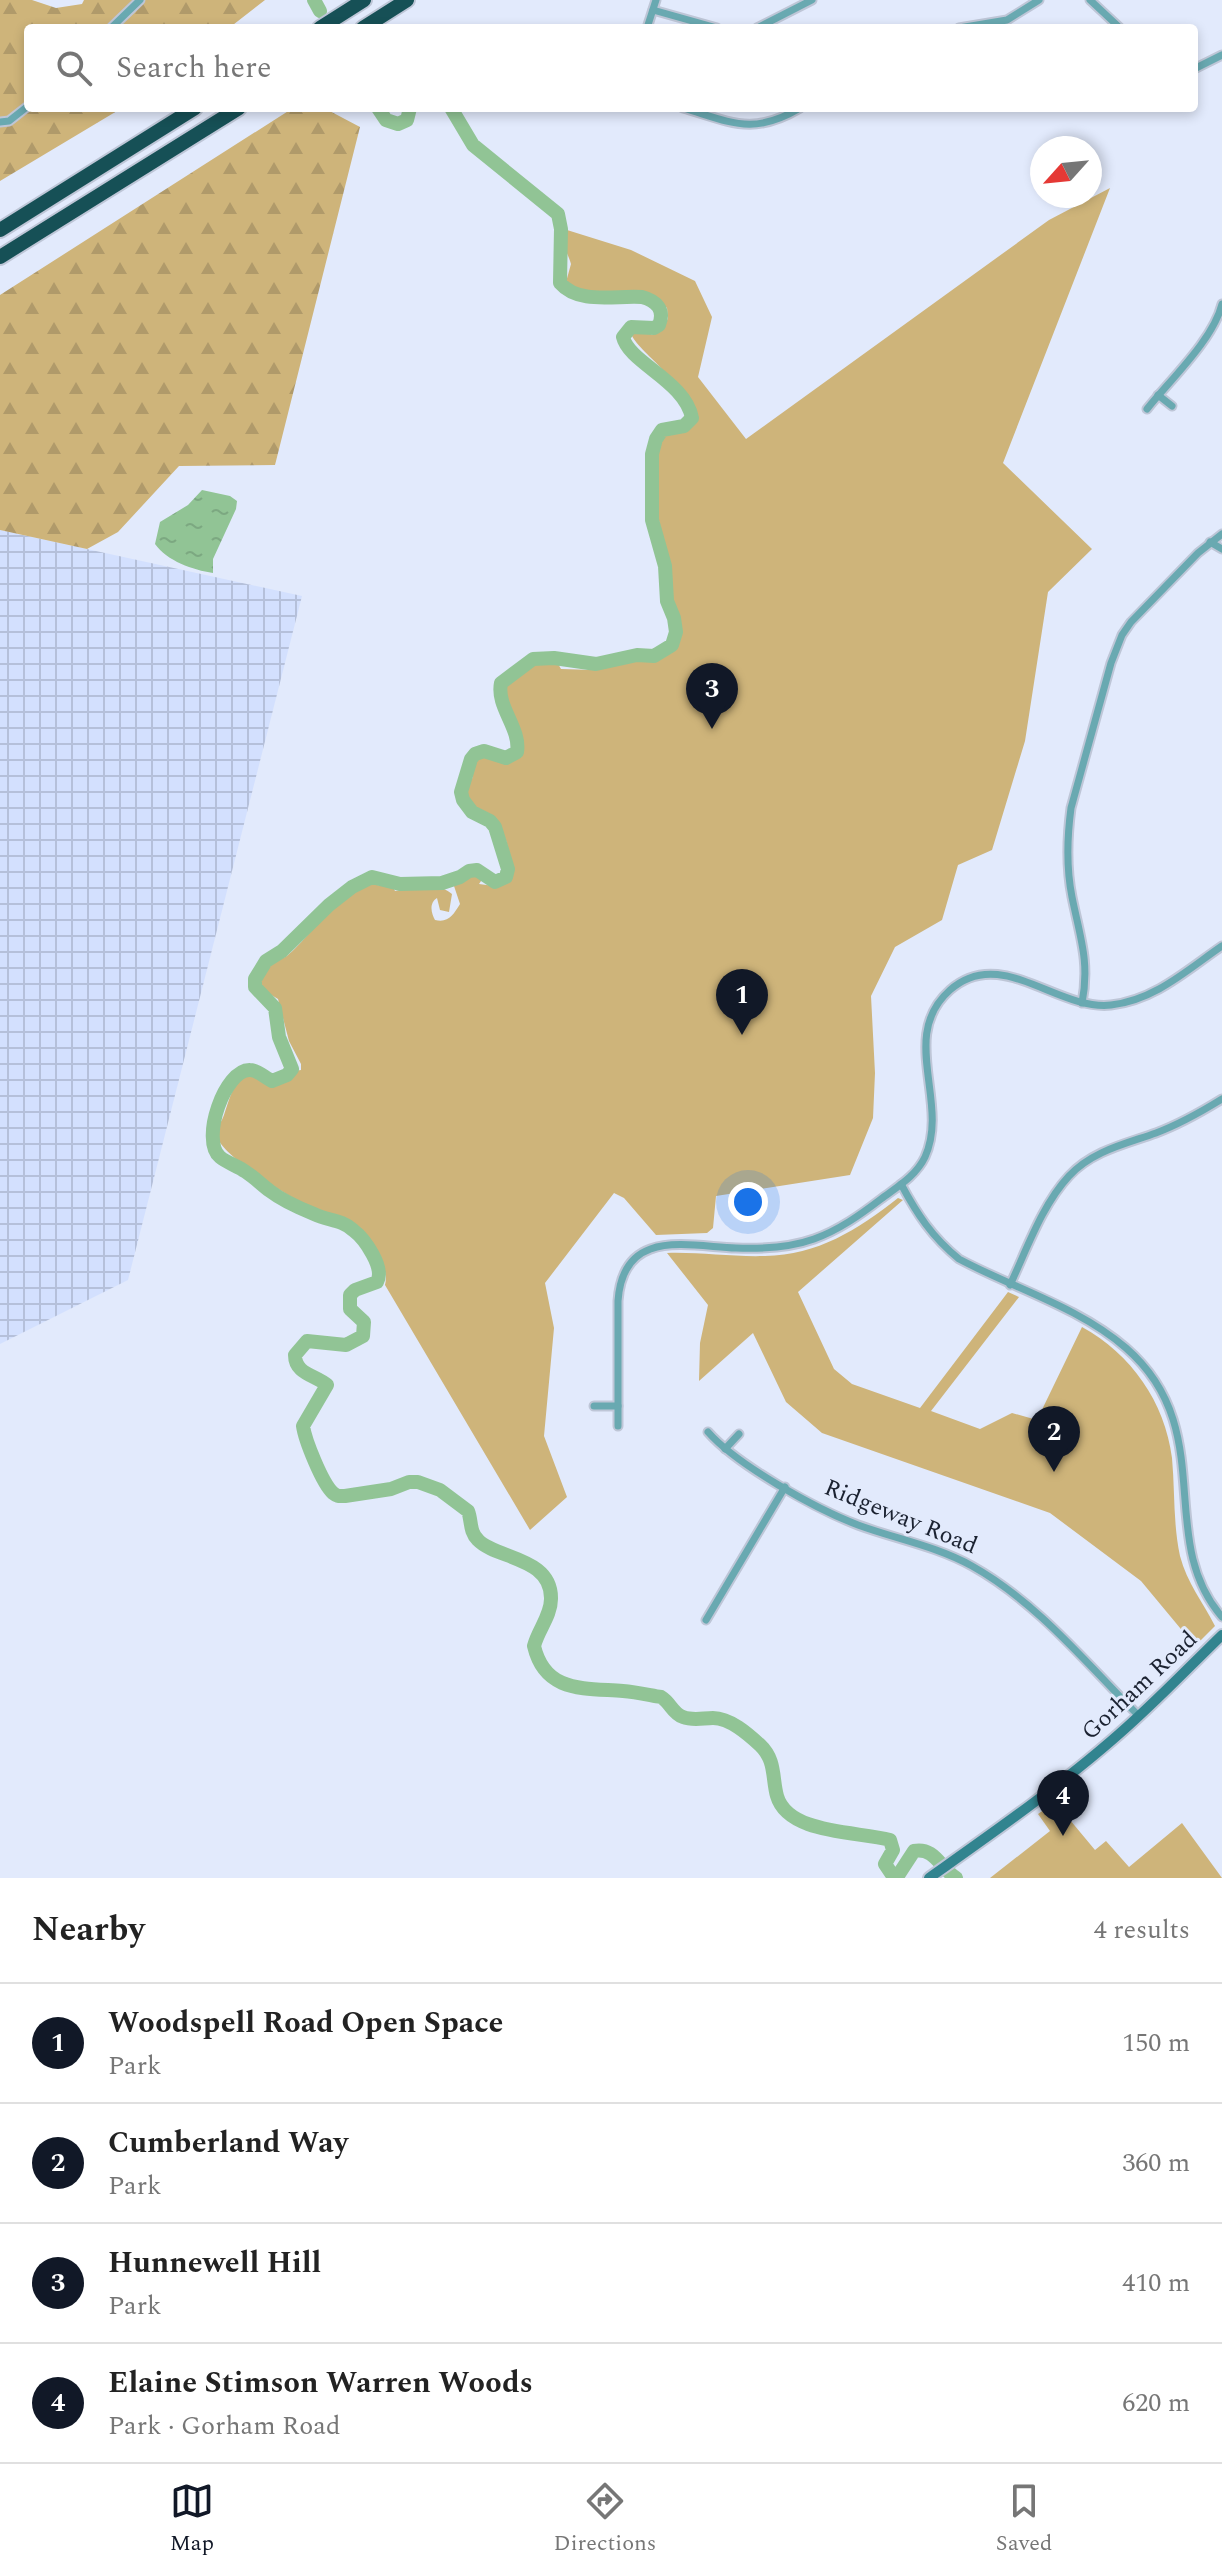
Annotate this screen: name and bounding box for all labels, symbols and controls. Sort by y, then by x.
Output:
search box [24,24,1198,112]
text: Search here [116,45,272,91]
icon: search [52,46,96,90]
north arrow [1030,136,1102,208]
pin: 3 [686,663,738,729]
pin: 1 [716,969,768,1035]
your location [728,1182,768,1222]
pin: 2 [1028,1406,1080,1472]
street label: Ridgeway Road [819,1470,983,1564]
street label: Gorham Road [1074,1622,1206,1749]
pin: 4 [1037,1770,1089,1836]
text: Nearby [32,1904,145,1956]
text: 4 results [1094,1910,1190,1950]
text: Woodspell Road Open Space [108,2000,503,2046]
text: 1 [51,2023,65,2063]
text: 150 m [1122,2023,1190,2063]
text: Park [108,2046,162,2086]
text: Cumberland Way [108,2120,348,2166]
text: 2 [51,2143,65,2183]
text: 360 m [1122,2143,1190,2183]
text: Park [108,2166,162,2206]
text: Hunnewell Hill [108,2240,321,2286]
text: 3 [51,2263,65,2303]
text: 410 m [1122,2263,1190,2303]
text: Park [108,2286,162,2326]
text: Elaine Stimson Warren Woods [108,2360,533,2406]
text: 4 [51,2383,65,2423]
text: 620 m [1122,2383,1190,2423]
text: Park · Gorham Road [108,2406,341,2446]
tab: Map [170,2479,214,2560]
tab: Directions [554,2479,656,2560]
tab: Saved [996,2479,1052,2560]

